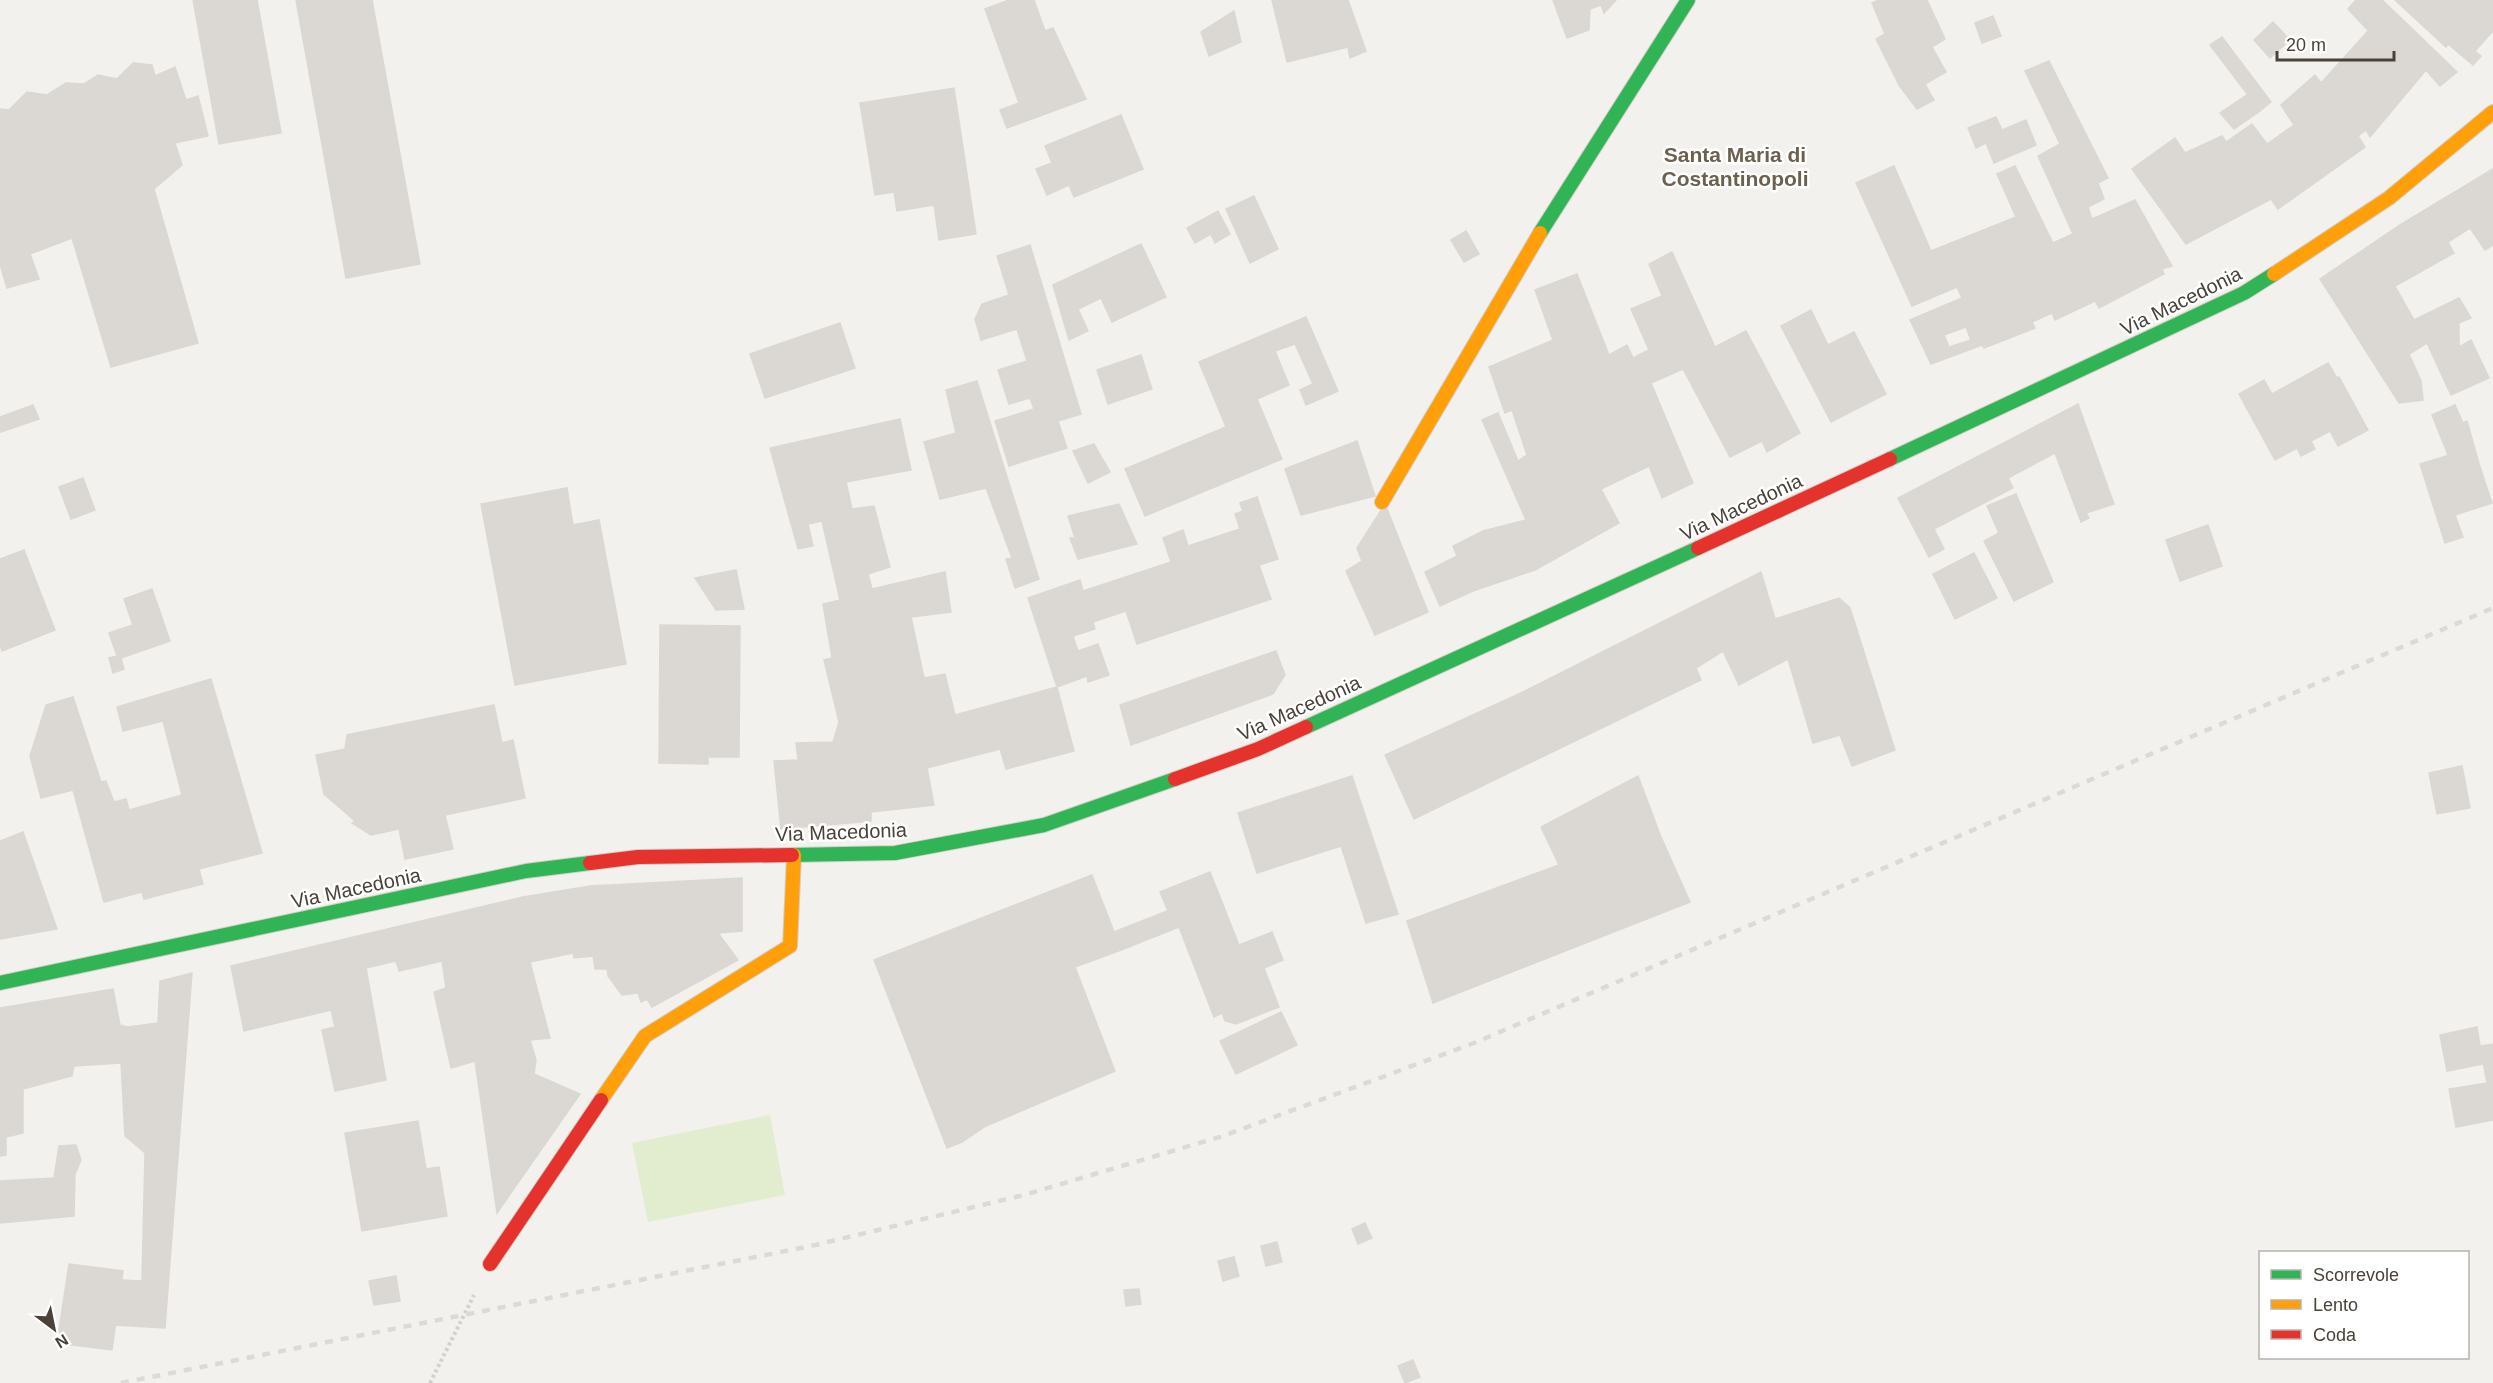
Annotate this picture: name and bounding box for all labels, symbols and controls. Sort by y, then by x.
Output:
scale bar [2277,24,2394,62]
text: 20 m [2286,35,2326,55]
district label: Santa Maria di Costantinopoli [1662,143,1808,190]
street label: Via Macedonia [2117,262,2246,340]
street label: Via Macedonia [1677,469,1806,545]
street label: Via Macedonia [1234,671,1365,745]
street label: Via Macedonia [775,819,908,845]
street label: Via Macedonia [289,863,424,912]
legend [2259,1251,2469,1359]
text: Scorrevole [2313,1265,2399,1285]
text: Lento [2313,1295,2358,1315]
north arrow [24,1299,84,1359]
text: Coda [2313,1325,2357,1345]
text: N [52,1331,71,1352]

